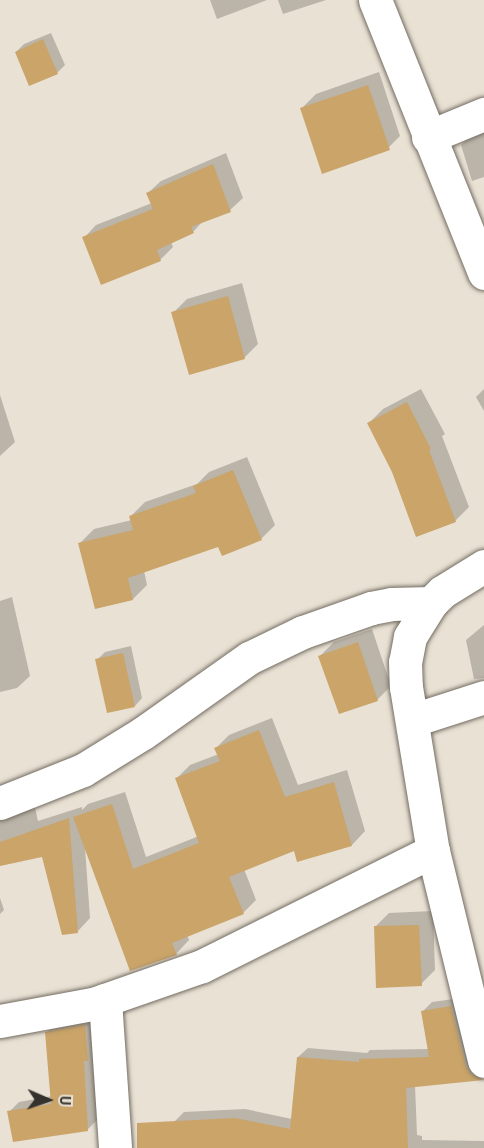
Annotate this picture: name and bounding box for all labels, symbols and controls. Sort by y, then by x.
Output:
north arrow [18,1070,78,1130]
text: U [55,1095,77,1106]

